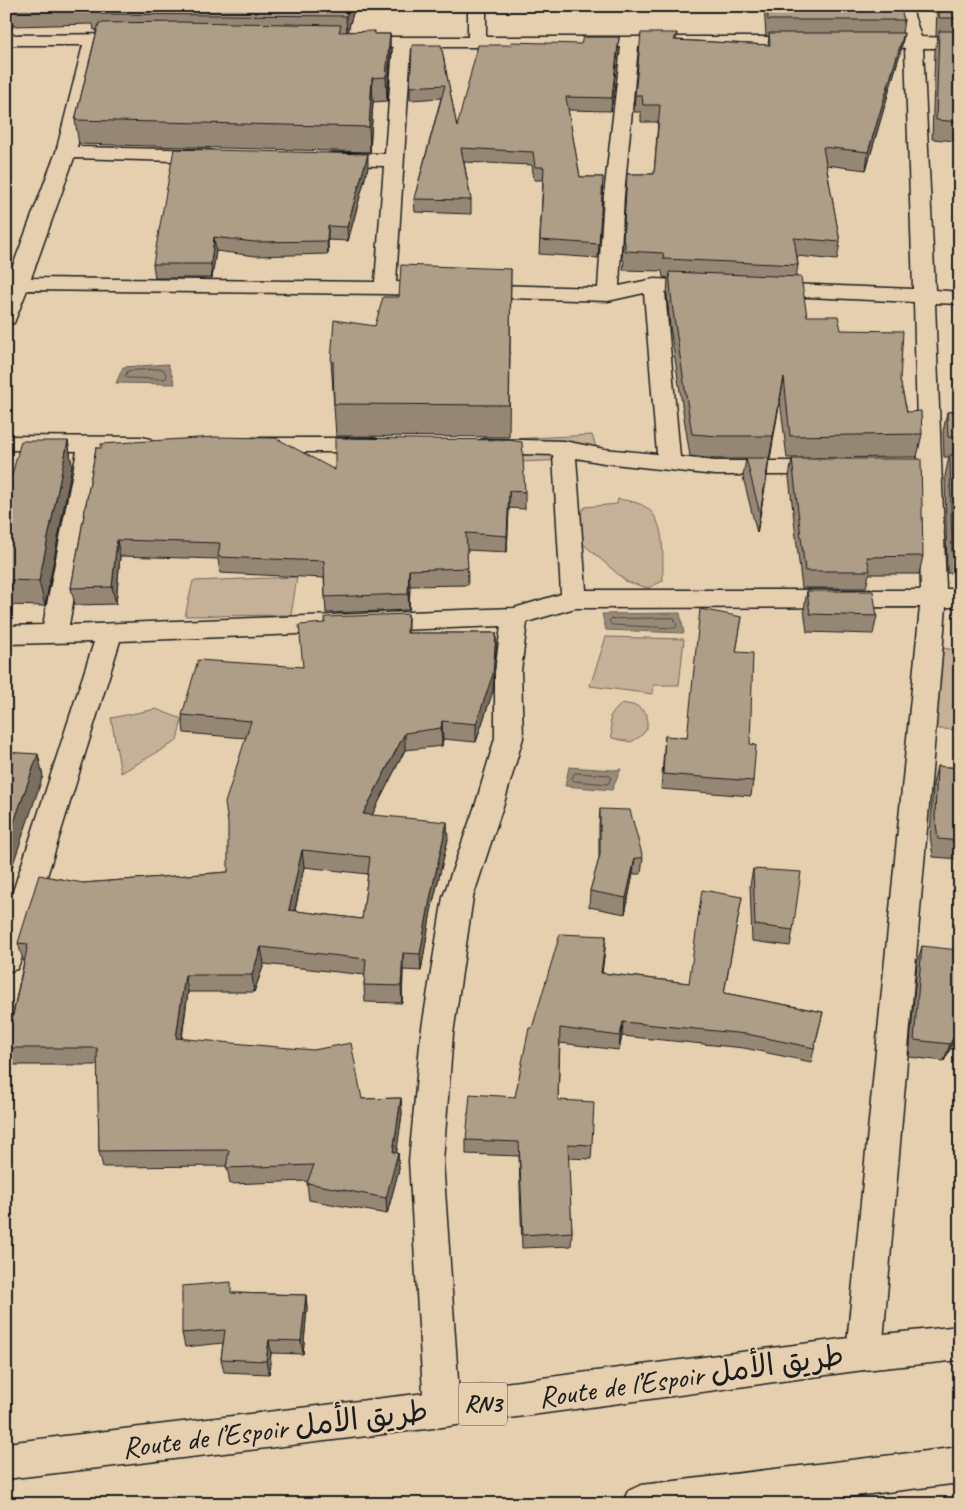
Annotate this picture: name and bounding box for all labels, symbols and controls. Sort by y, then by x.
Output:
street label: Route de l’Espoir طريق الأمل [536,1335,846,1416]
road number: RN3 [459,1382,507,1426]
street label: Route de l’Espoir طريق الأمل [120,1390,430,1467]

